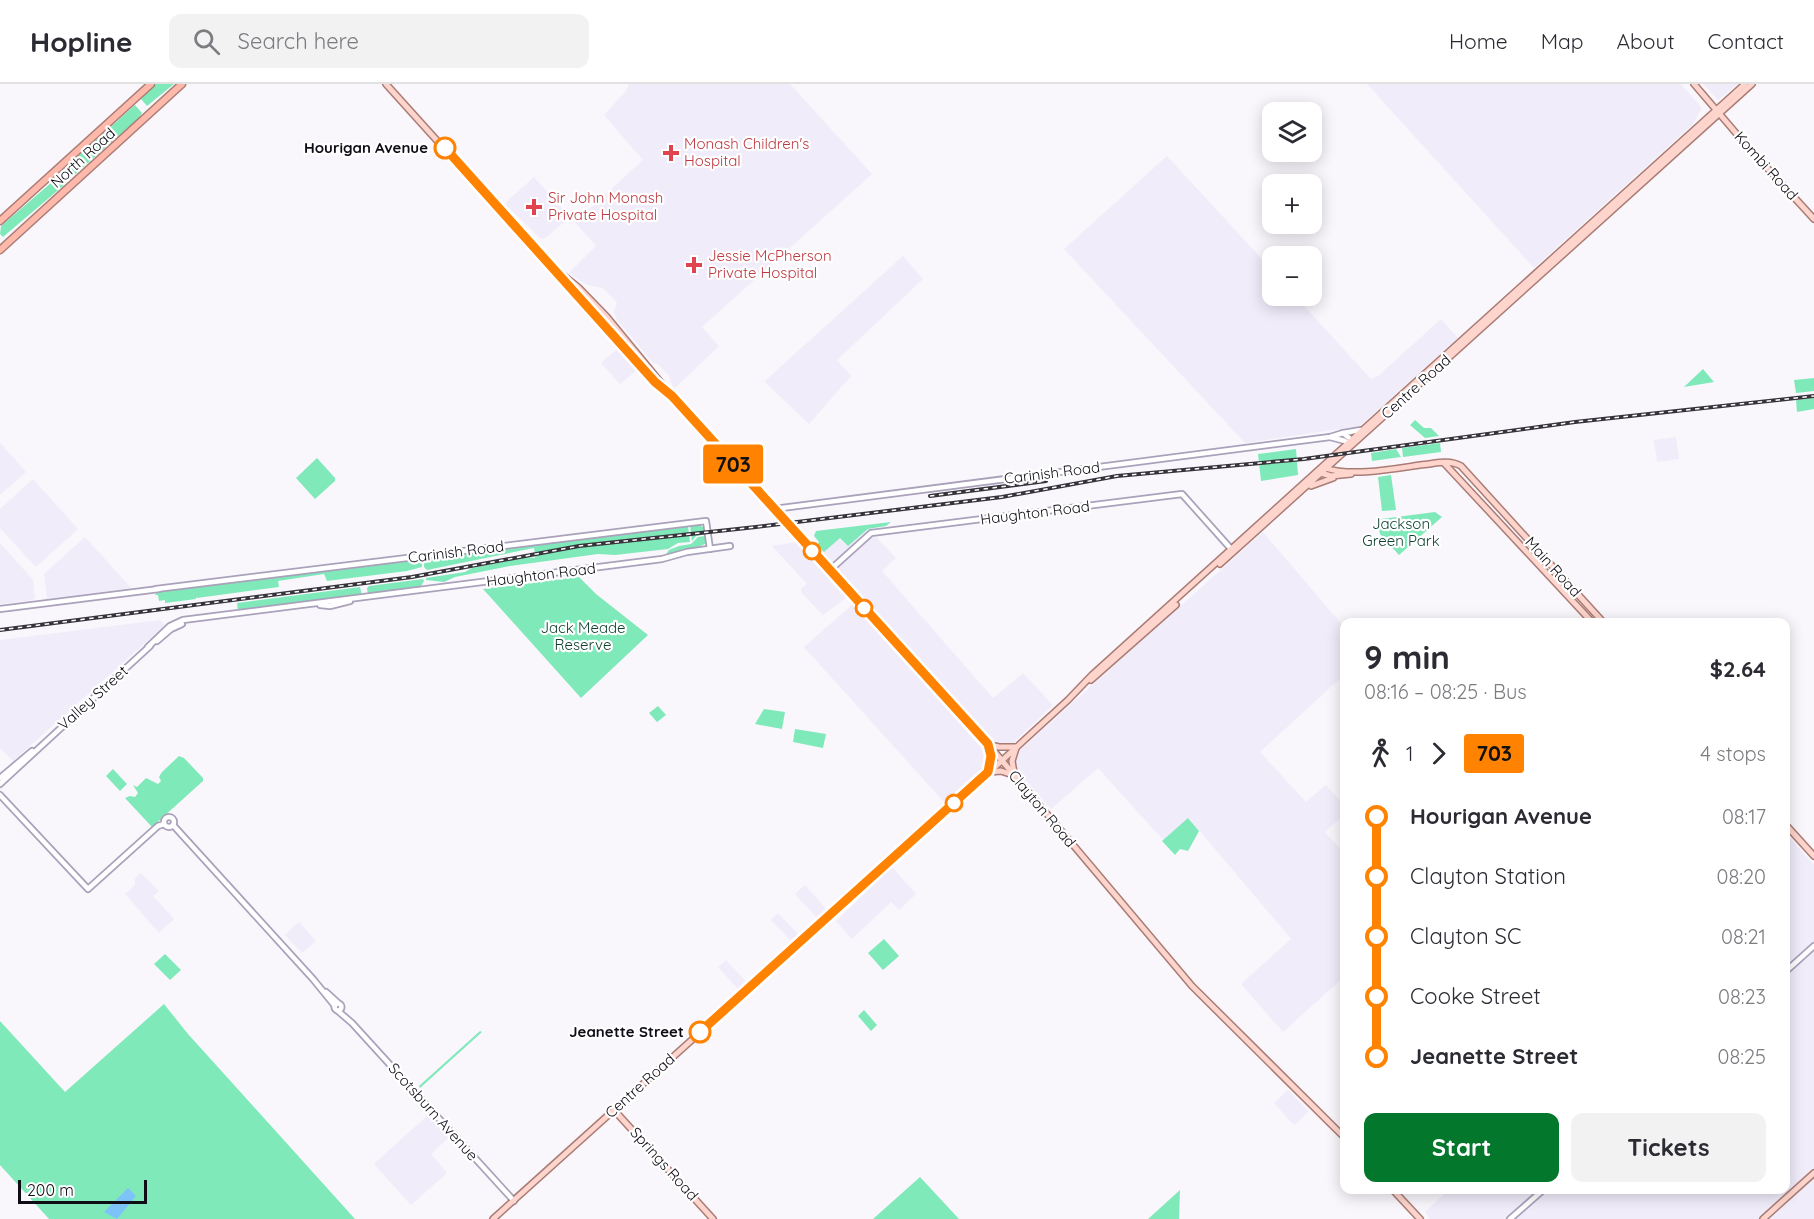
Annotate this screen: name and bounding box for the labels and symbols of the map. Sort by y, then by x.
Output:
street label: North Road [46,124,119,192]
street label: Kombi Road [1730,127,1802,204]
place label: Monash Children's Hospital [684,134,809,170]
marker: Hourigan Avenue [434,137,456,159]
place label: Hourigan Avenue [304,138,428,157]
marker: Monash Children's Hospital [662,144,680,162]
place label: Sir John Monash Private Hospital [548,188,663,224]
marker: Sir John Monash Private Hospital [525,198,543,216]
place label: Jessie McPherson Private Hospital [708,246,832,282]
marker: Jessie McPherson Private Hospital [685,256,703,274]
street label: Centre Road [1377,350,1454,423]
line badge: 703 [698,444,768,484]
street label: Carinish Road [1003,457,1101,488]
street label: Haughton Road [979,496,1091,529]
park label: Jackson Green Park [1362,514,1440,550]
street label: Main Road [1521,533,1585,601]
street label: Carinish Road [407,536,505,567]
unlabelled marker [803,542,821,560]
street label: Haughton Road [485,558,597,591]
unlabelled marker [855,599,873,617]
park label: Jack Meade Reserve [540,618,626,654]
street label: Valley Street [54,661,132,734]
street label: Clayton Road [1005,766,1080,851]
unlabelled marker [945,794,963,812]
marker: Jeanette Street [689,1021,711,1043]
place label: Jeanette Street [569,1022,684,1041]
street label: Centre Road [601,1049,678,1122]
street label: Scotsburn Avenue [384,1059,482,1165]
street label: Springs Road [626,1123,702,1204]
scale bar [18,1177,147,1204]

